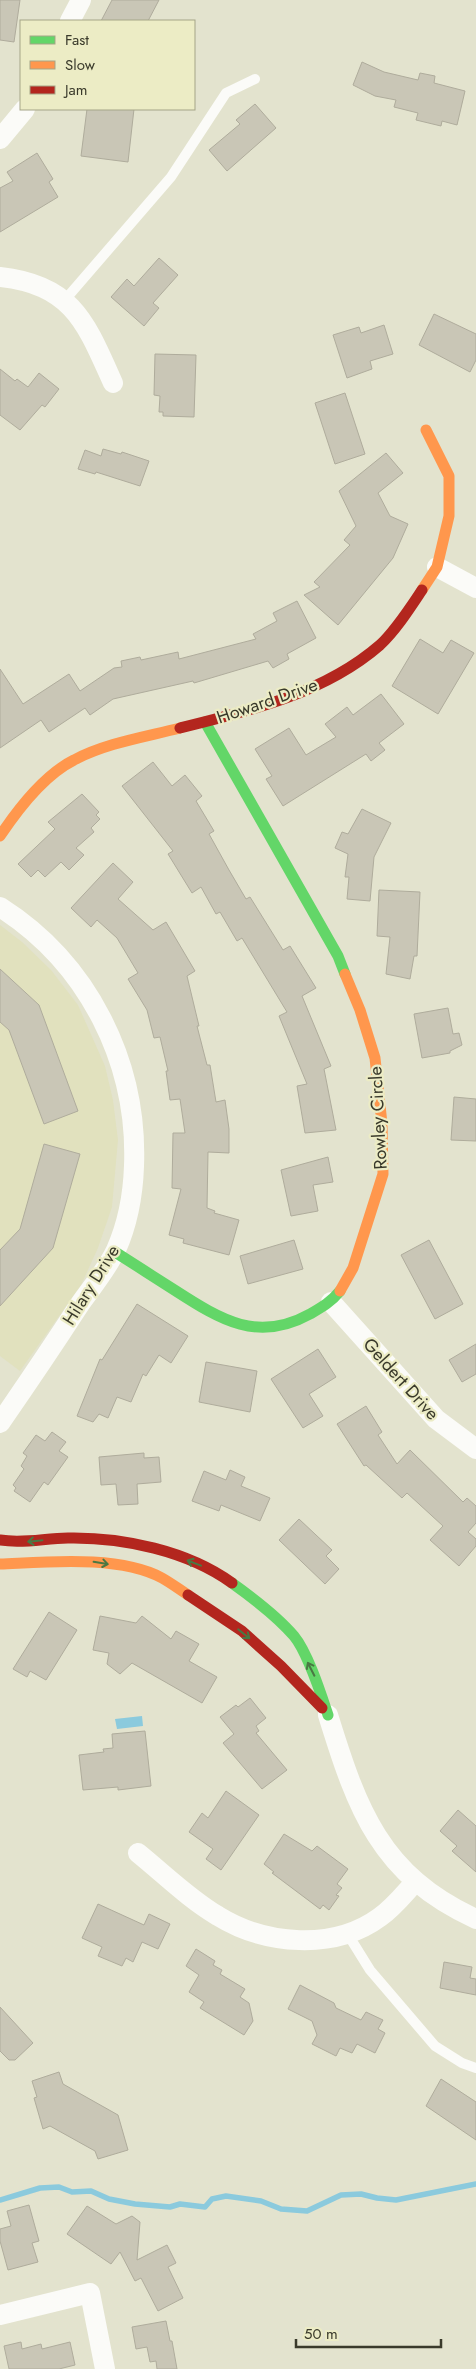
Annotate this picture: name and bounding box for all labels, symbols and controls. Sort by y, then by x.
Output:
legend [20,20,195,110]
text: Fast [65,29,89,51]
text: Slow [65,54,96,76]
text: Jam [63,79,88,101]
street label: Howard Drive [213,672,321,730]
street label: Rowley Circle [362,1066,394,1170]
street label: Hilary Drive [56,1240,126,1330]
street label: Geldert Drive [357,1332,445,1426]
one-way arrow [28,1536,44,1546]
one-way arrow [93,1558,109,1568]
one-way arrow [187,1558,202,1567]
one-way arrow [237,1628,250,1639]
one-way arrow [306,1662,315,1677]
scale bar [296,2316,441,2348]
text: 50 m [304,2323,338,2345]

